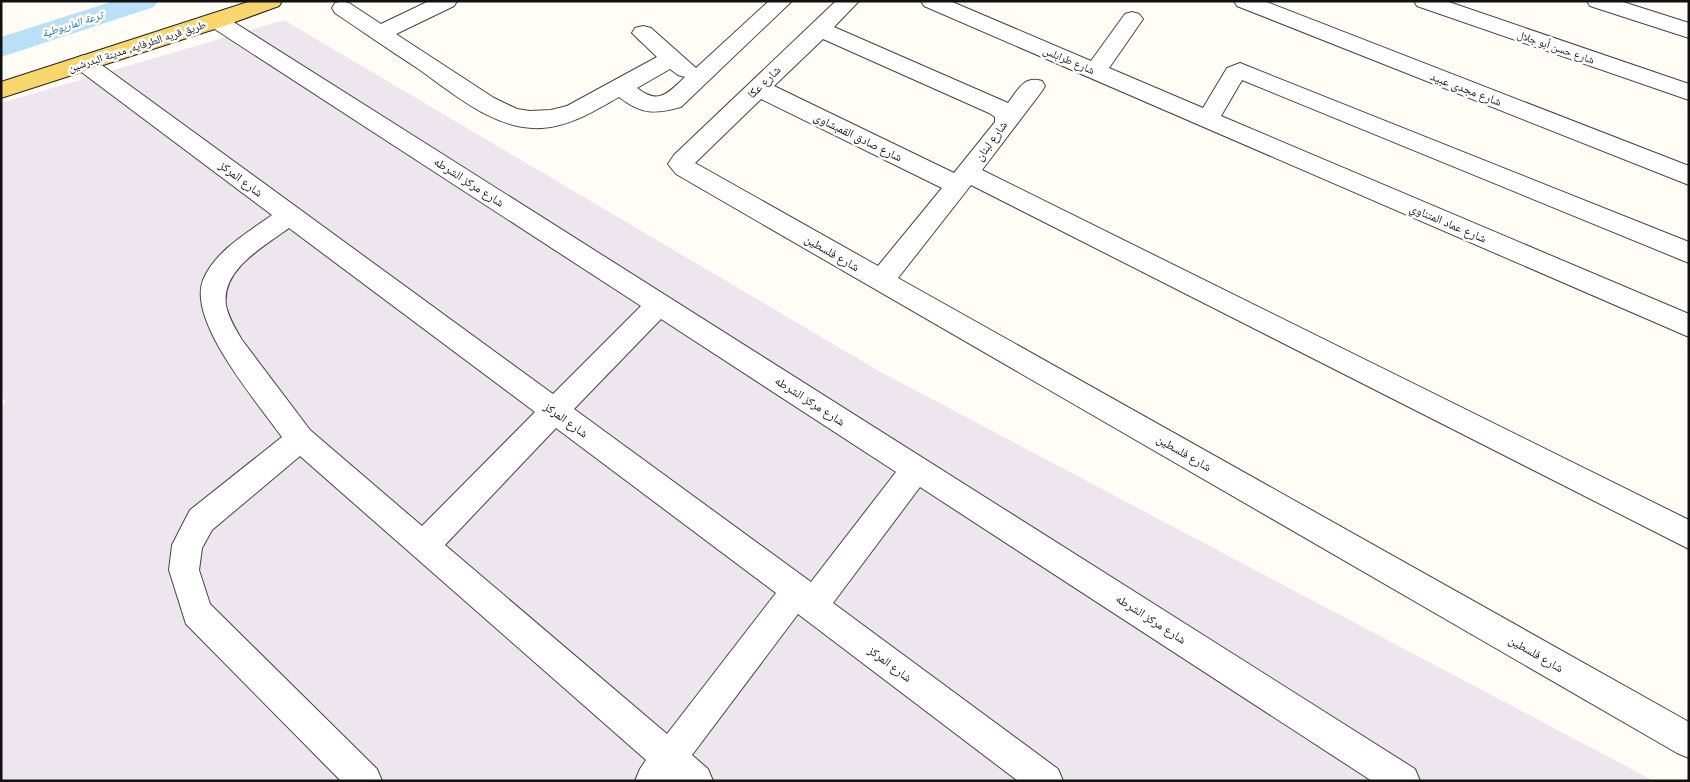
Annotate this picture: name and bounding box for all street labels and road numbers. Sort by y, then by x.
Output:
street label: طريق قريه الطرفايه, مدينة البدرشين [67,18,208,75]
street label: شارع حسن أبو جلال [1515,27,1596,67]
street label: شارع طرابلس [1041,44,1097,77]
street label: شارع عكا [745,63,784,102]
street label: شارع مجدى عبيد [1428,69,1504,110]
street label: شارع صادق القمبشاوى [811,110,905,165]
street label: شارع لبنان [972,118,1011,164]
street label: شارع مركز الشرطه [431,154,507,211]
street label: شارع المركز [215,158,266,201]
street label: شارع عماد المتناوي [1406,201,1489,248]
street label: شارع فلسطين [802,232,862,275]
street label: شارع مركز الشرطه [772,373,848,430]
street label: شارع المركز [540,399,591,441]
street label: شارع فلسطين [1154,432,1214,475]
street label: شارع مركز الشرطه [1113,591,1189,648]
street label: شارع فلسطين [1506,633,1566,676]
street label: شارع المركز [864,643,915,686]

